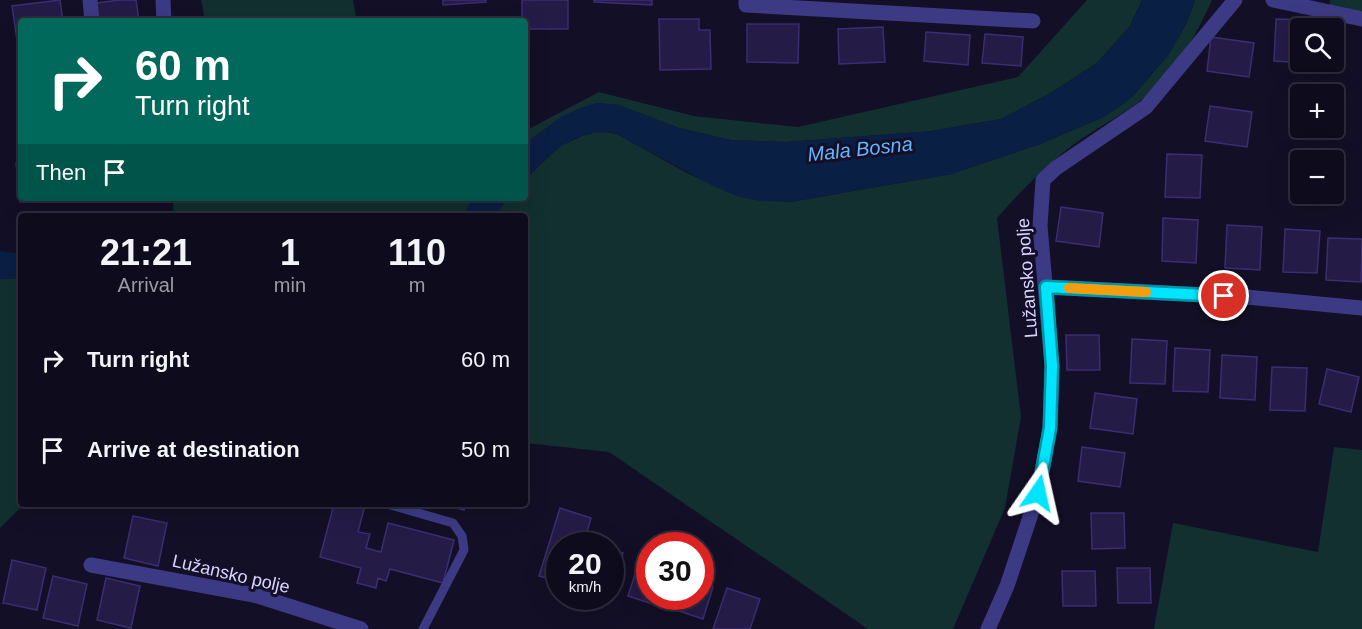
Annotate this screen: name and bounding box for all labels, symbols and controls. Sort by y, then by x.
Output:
map controls [1290,18,1344,204]
button: search [1290,18,1344,72]
icon: right [36,42,114,120]
text: 60 m [135,42,231,89]
button: + [1290,84,1344,138]
text: Turn right [135,91,250,121]
water label: Mala Bosna [806,133,914,165]
button: − [1290,150,1344,204]
icon: arrive [98,156,131,189]
text: Then [36,160,86,185]
street label: Lužansko polje [1013,217,1041,339]
text: 21:21 [100,232,192,273]
text: 1 [280,232,300,273]
text: 110 [388,232,446,273]
pin [1198,270,1249,321]
text: Arrival [118,274,174,296]
text: min [274,274,306,296]
text: m [409,274,425,296]
icon: arrive [1207,279,1240,312]
icon: right [36,344,69,377]
text: Turn right [87,347,189,372]
text: 60 m [461,347,510,372]
icon: arrive [36,434,69,467]
text: Arrive at destination [87,437,300,462]
text: 50 m [461,437,510,462]
position arrow [1006,461,1070,525]
speed limit sign: 30 [636,532,714,610]
text: 20 [568,547,602,580]
street label: Lužansko polje [170,551,292,597]
text: km/h [569,578,601,595]

